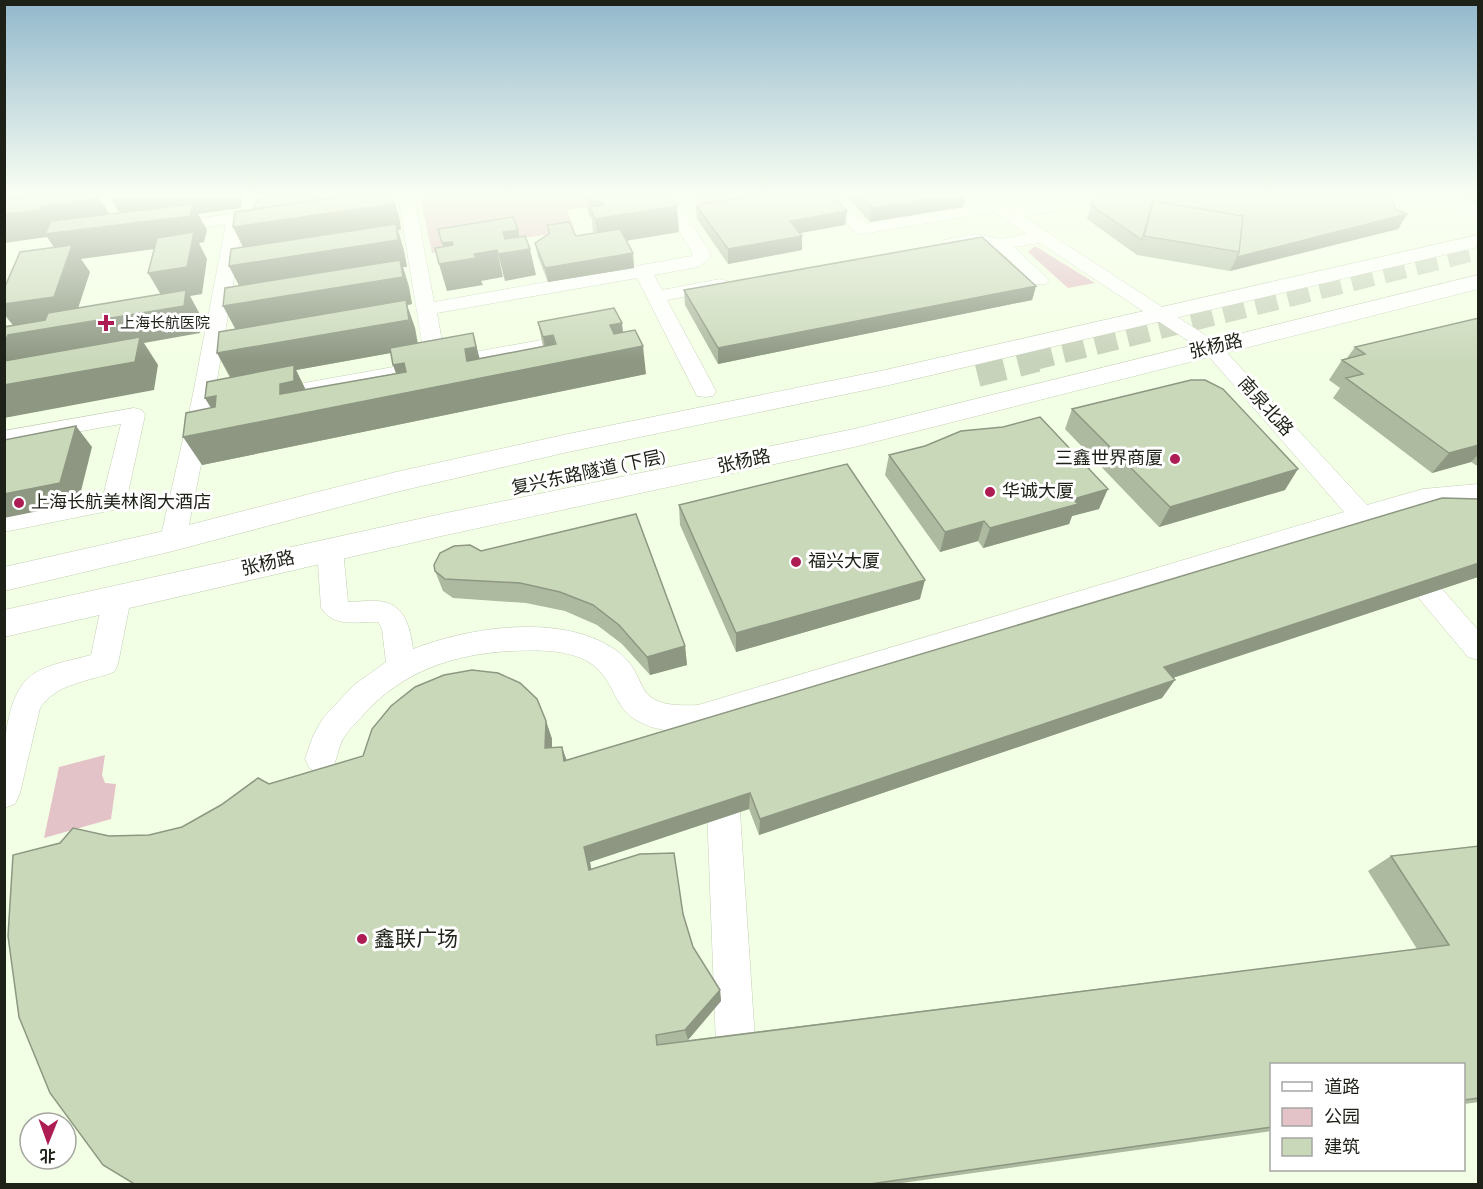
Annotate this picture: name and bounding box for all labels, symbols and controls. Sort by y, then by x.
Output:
marker: 上海长航医院 [97,314,115,332]
place label: 上海长航医院 [120,315,210,331]
street label: 张杨路 [1187,330,1244,362]
street label: 南泉北路 [1234,373,1297,440]
street label: 复兴东路隧道 (下层) [510,446,668,498]
street label: 张杨路 [715,446,772,476]
place label: 三鑫世界商厦 [1055,448,1163,468]
marker: 三鑫世界商厦 [1168,452,1182,466]
place label: 华诚大厦 [1002,481,1074,501]
marker: 华诚大厦 [983,485,997,499]
place label: 上海长航美林阁大酒店 [31,492,211,512]
marker: 上海长航美林阁大酒店 [12,496,26,510]
street label: 张杨路 [239,547,296,579]
place label: 福兴大厦 [808,551,880,571]
marker: 福兴大厦 [789,555,803,569]
place label: 鑫联广场 [374,928,458,950]
marker: 鑫联广场 [355,932,369,946]
legend [1270,1063,1465,1171]
text: 道路 [1324,1077,1360,1097]
text: 公园 [1324,1108,1360,1127]
north arrow [18,1111,78,1171]
text: 建筑 [1324,1137,1360,1157]
text: 北 [40,1147,56,1164]

